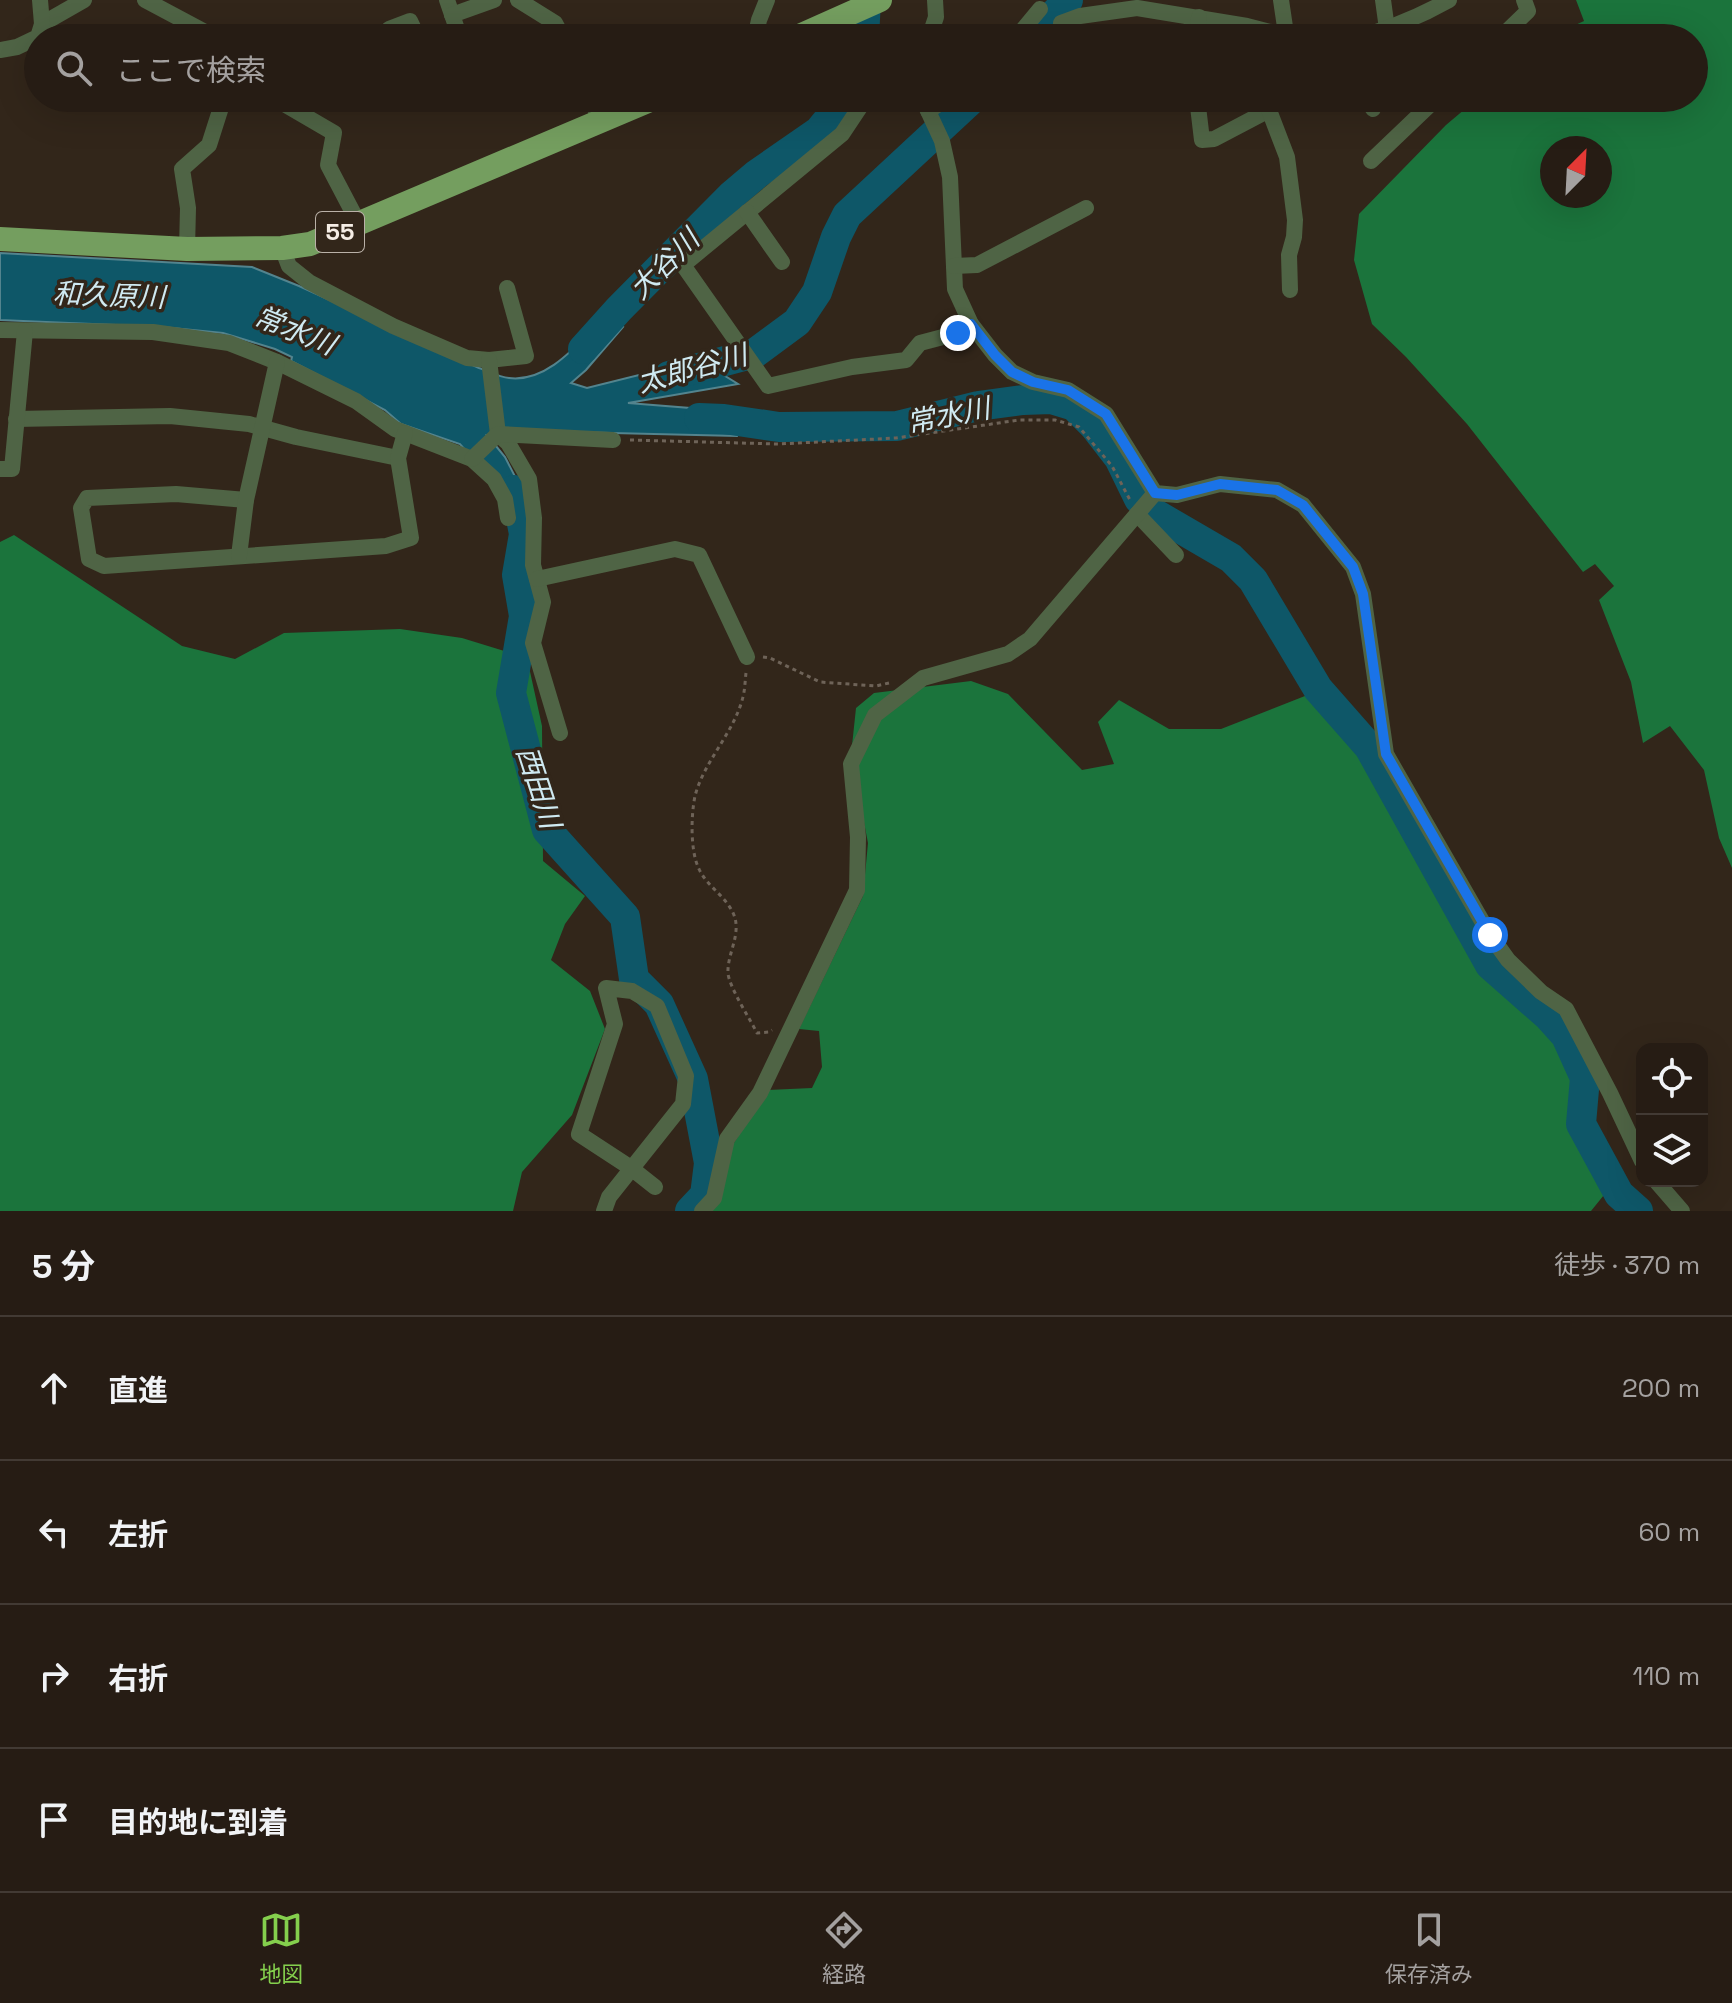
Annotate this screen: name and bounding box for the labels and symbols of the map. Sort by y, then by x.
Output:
north arrow [1540,136,1612,208]
road number: 55 [316,212,364,252]
water label: 大谷川 [622,219,709,306]
water label: 和久原川 [52,275,169,315]
water label: 常水川 [249,298,343,364]
route end [940,315,976,351]
water label: 太郎谷川 [633,335,754,400]
water label: 常水川 [903,389,996,441]
water label: 西田川 [509,741,570,835]
route start [1472,917,1508,953]

